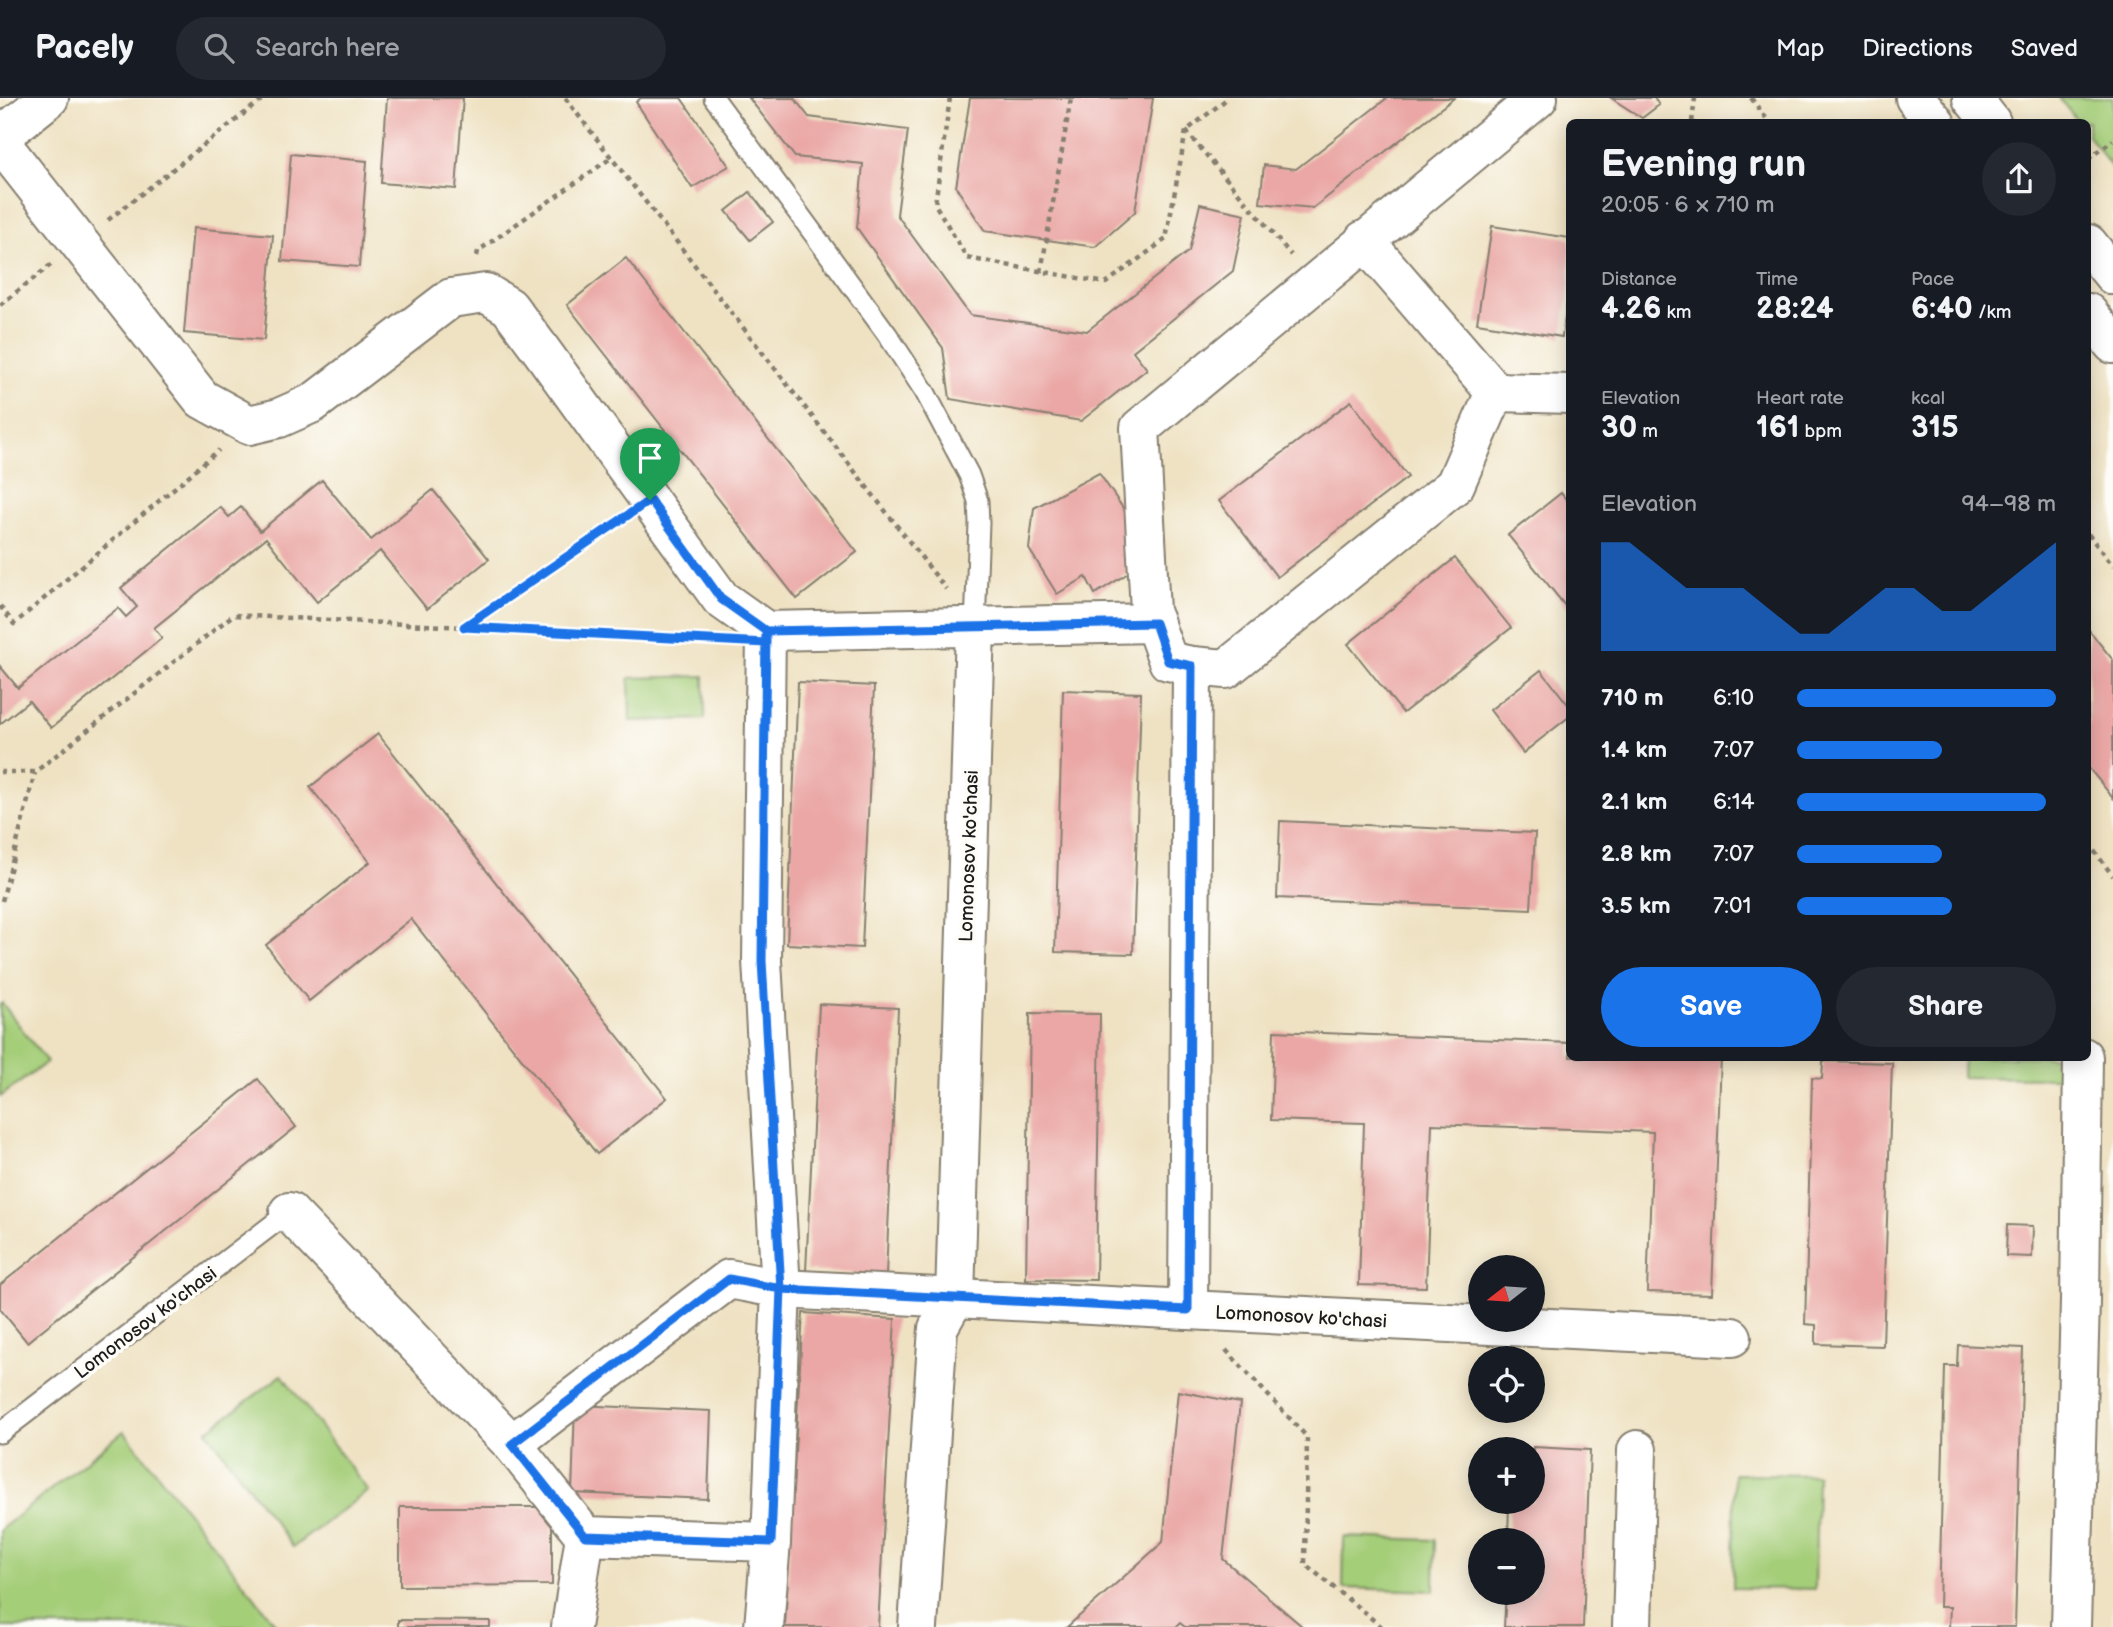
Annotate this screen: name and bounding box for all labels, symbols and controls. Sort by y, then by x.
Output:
search box [176,17,666,80]
text: Pacely [35,28,134,68]
icon: search [200,29,238,67]
text: Search here [256,33,400,64]
text: Map [1776,34,1824,63]
text: Directions [1862,34,1973,63]
text: Saved [2011,34,2078,63]
text: Evening run [1601,142,1806,187]
button: share [1982,142,2056,216]
text: 20:05 · 6 × 710 m [1601,191,1775,219]
text: Distance [1601,268,1677,291]
text: Time [1756,268,1798,291]
text: Pace [1911,268,1954,291]
text: 4.26 [1601,291,1661,327]
text: 28:24 [1756,291,1834,327]
text: 6:40 [1911,291,1973,327]
text: km [1661,301,1692,324]
text: /km [1973,301,2012,324]
text: Elevation [1601,387,1680,410]
text: Heart rate [1756,387,1844,410]
text: kcal [1911,387,1945,410]
text: 30 [1601,410,1637,446]
text: 161 [1756,410,1799,446]
text: 315 [1911,410,1958,446]
text: m [1637,420,1658,443]
text: bpm [1799,420,1842,443]
pin [620,428,680,500]
icon: arrive [631,439,669,477]
text: Elevation [1601,490,1697,518]
text: 94–98 m [1962,490,2056,518]
text: 710 m [1601,684,1664,712]
text: 6:10 [1713,684,1754,712]
text: 1.4 km [1601,736,1667,764]
text: 7:07 [1713,736,1754,764]
street label: Lomonosov ko'chasi [955,770,984,942]
text: 2.1 km [1601,788,1667,816]
text: 6:14 [1713,788,1755,816]
text: 2.8 km [1601,840,1672,868]
text: 7:07 [1713,840,1754,868]
text: 3.5 km [1601,892,1671,920]
text: 7:01 [1713,892,1751,920]
button: Save [1601,967,1822,1047]
button: Share [1836,967,2056,1047]
north arrow [1468,1255,1545,1332]
map controls [1468,1255,1545,1605]
street label: Lomonosov ko'chasi [70,1262,222,1384]
street label: Lomonosov ko'chasi [1214,1302,1387,1333]
button: locate [1468,1346,1545,1423]
button: + [1468,1437,1545,1514]
button: − [1468,1528,1545,1605]

